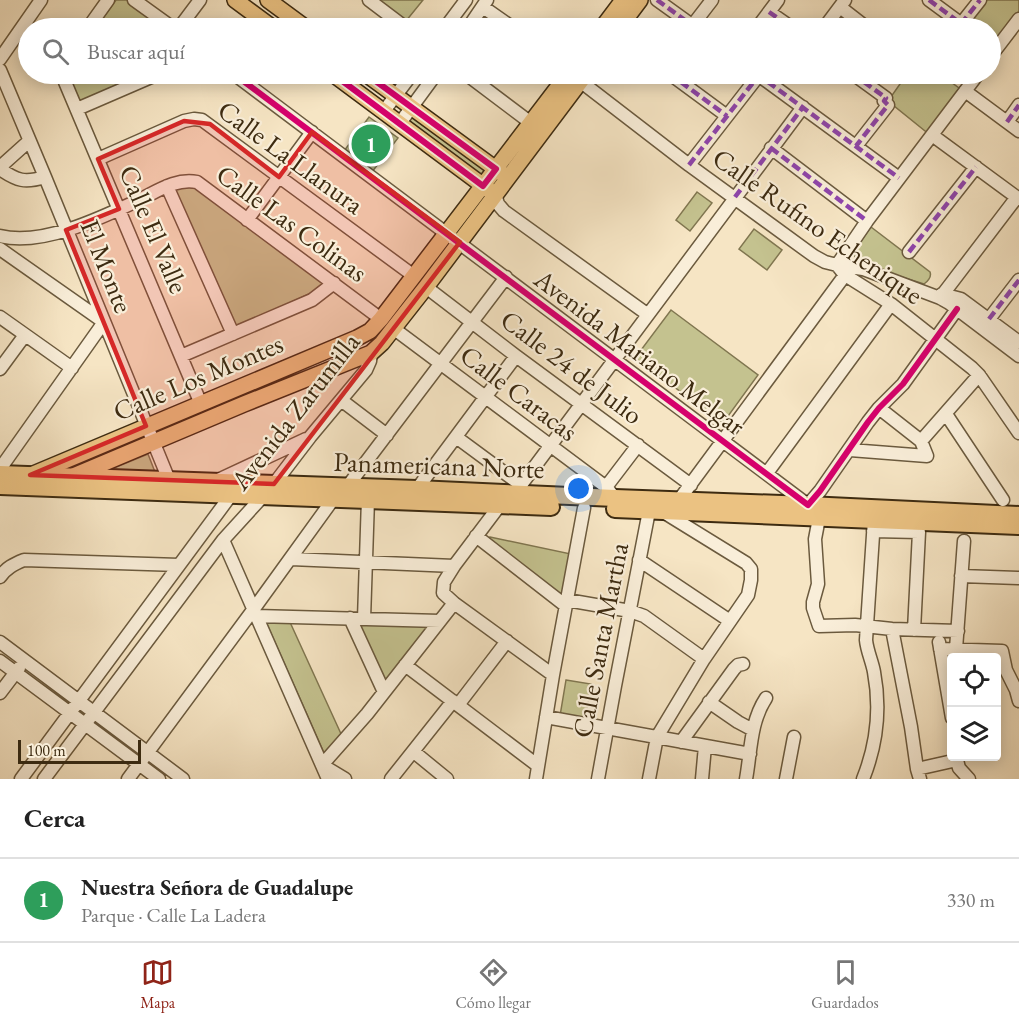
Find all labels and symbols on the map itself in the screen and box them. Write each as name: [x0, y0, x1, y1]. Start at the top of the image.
street label: Calle La Llanura: [211, 92, 371, 222]
pin: 1: [352, 122, 391, 166]
street label: Calle Rufino Echenique: [706, 140, 930, 312]
street label: Calle Las Colinas: [210, 156, 374, 290]
street label: Calle El Valle: [111, 160, 197, 298]
street label: El Monte: [73, 214, 141, 318]
street label: Avenida Mariano Melgar: [527, 261, 753, 443]
street label: Calle 24 de Julio: [494, 302, 650, 432]
street label: Calle Los Montes: [108, 325, 288, 429]
street label: Avenida Zarumilla: [222, 325, 368, 498]
street label: Calle Caracas: [453, 337, 585, 449]
street label: Panamericana Norte: [333, 444, 545, 486]
your location: [564, 474, 593, 503]
street label: Calle Santa Martha: [564, 539, 636, 740]
scale bar: [18, 737, 141, 764]

